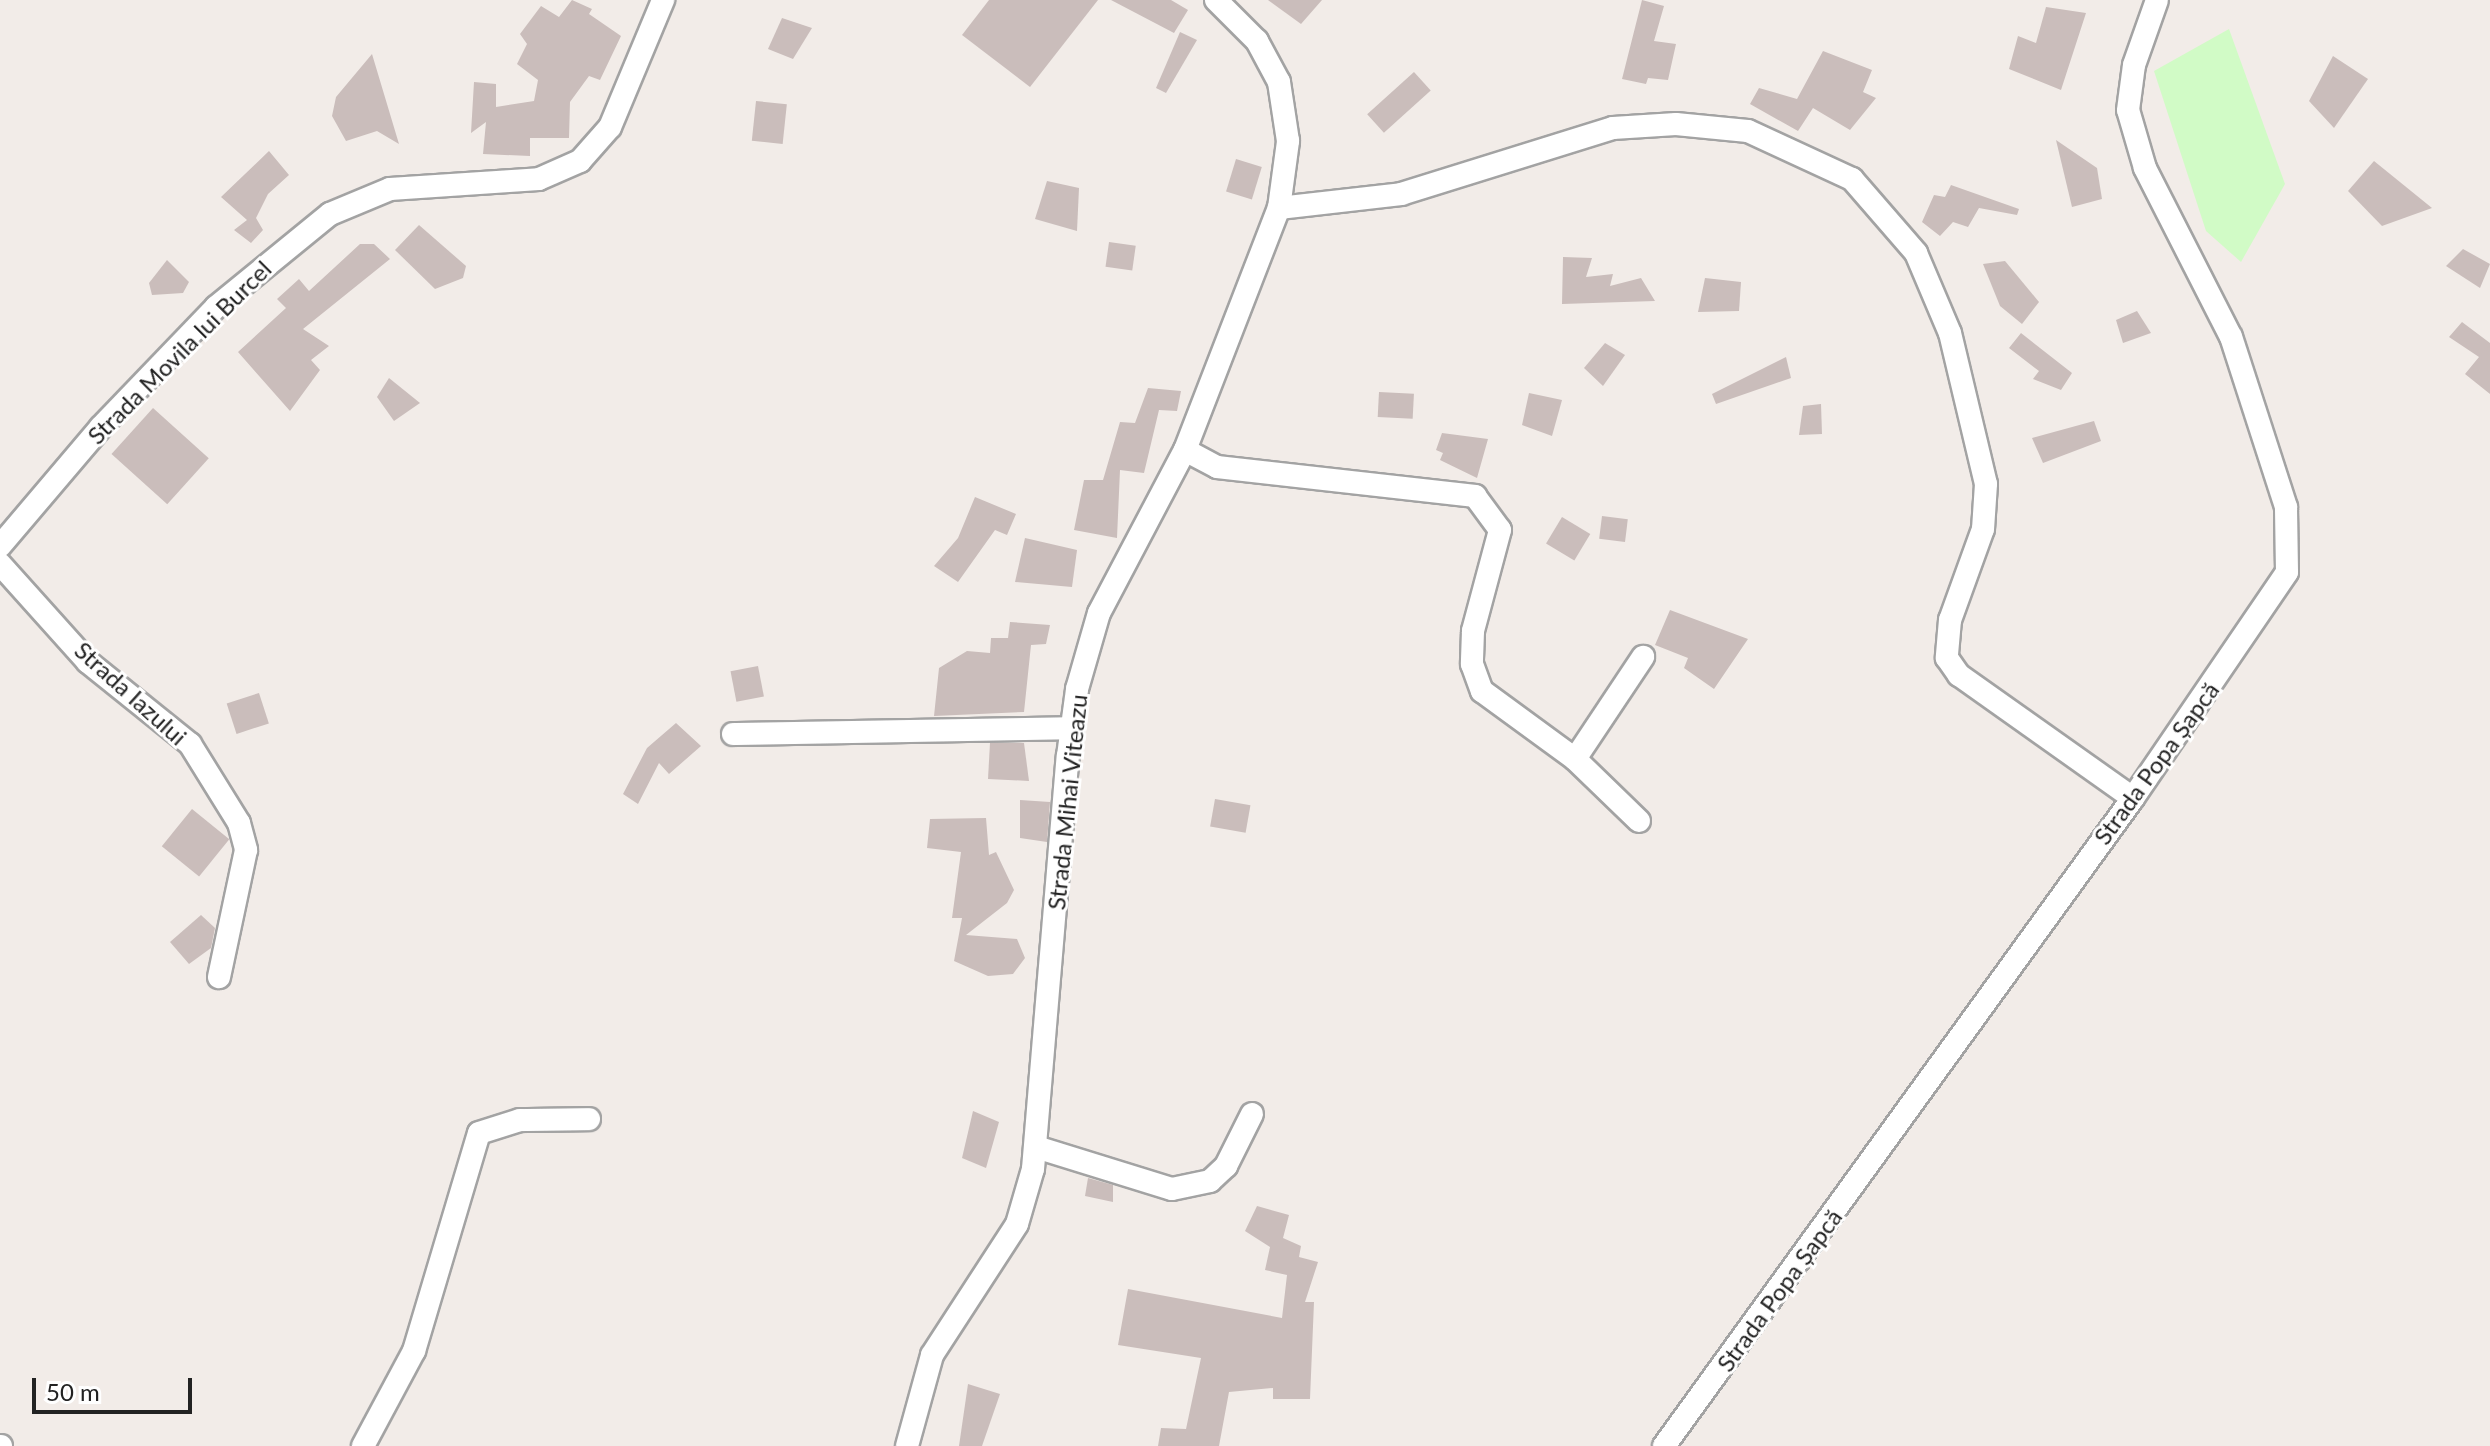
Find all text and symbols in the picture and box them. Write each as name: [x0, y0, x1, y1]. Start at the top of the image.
street label: Strada Movila lui Burcel: [81, 254, 277, 450]
street label: Strada Iazului: [69, 635, 193, 751]
street label: Strada Popa Șapcă: [2087, 676, 2225, 850]
street label: Strada Mihai Viteazu: [1041, 692, 1093, 912]
street label: Strada Popa Șapcă: [1710, 1203, 1848, 1377]
scale bar: [36, 1362, 196, 1412]
text: 50 m: [46, 1377, 100, 1406]

